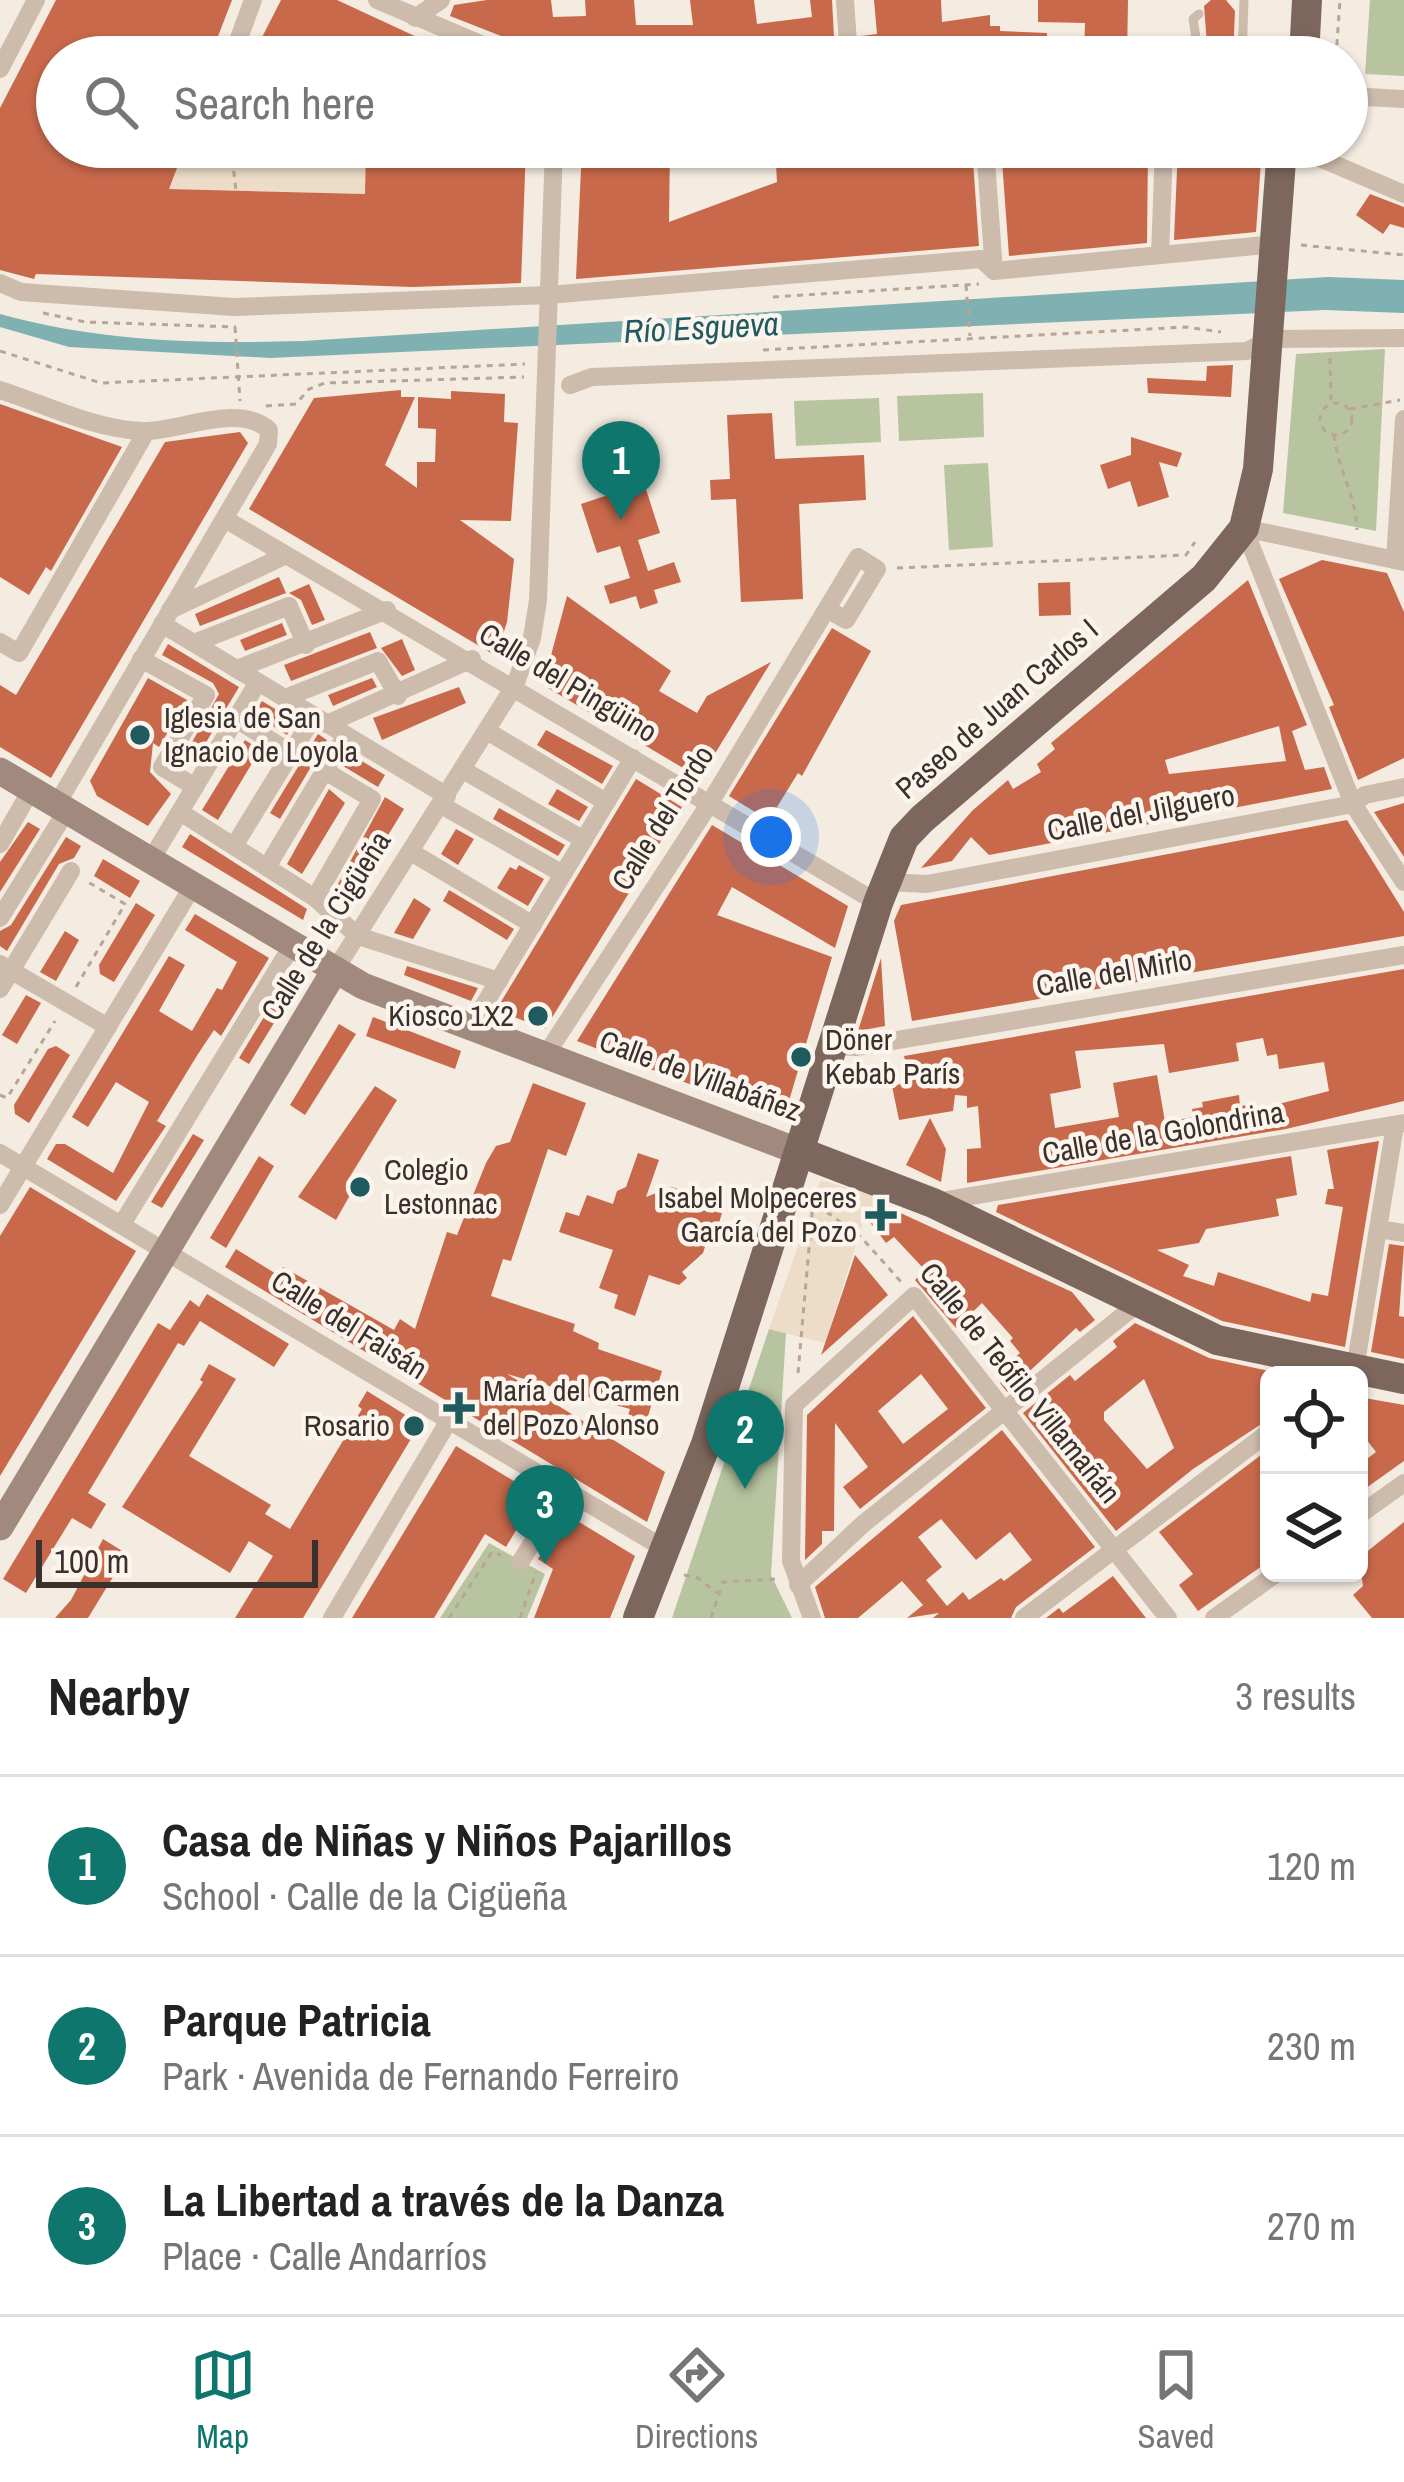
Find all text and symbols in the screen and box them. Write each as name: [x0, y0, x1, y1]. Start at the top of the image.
search box: [36, 36, 1368, 168]
icon: search: [78, 69, 144, 135]
text: Search here: [174, 72, 375, 133]
water label: Río Esgueva: [622, 301, 780, 353]
pin: 1: [582, 421, 660, 520]
street label: Paseo de Juan Carlos I: [887, 609, 1106, 807]
street label: Calle del Pingüino: [472, 613, 665, 751]
place label: Iglesia de San Ignacio de Loyola: [164, 697, 359, 771]
marker: Iglesia de San Ignacio de Loyola: [127, 722, 153, 748]
street label: Calle del Tordo: [602, 737, 722, 897]
street label: Calle del Jilguero: [1044, 774, 1238, 850]
your location: [741, 807, 801, 867]
street label: Calle de la Cigüeña: [251, 823, 400, 1028]
street label: Calle del Mirlo: [1033, 939, 1195, 1005]
place label: Kiosco 1X2: [388, 995, 514, 1035]
marker: Kiosco 1X2: [525, 1003, 551, 1029]
place label: Döner Kebab París: [825, 1019, 960, 1093]
street label: Calle de Villabáñez: [594, 1020, 807, 1130]
marker: Döner Kebab París: [788, 1044, 814, 1070]
street label: Calle de la Golondrina: [1039, 1091, 1287, 1173]
place label: Colegio Lestonnac: [384, 1149, 498, 1223]
marker: Colegio Lestonnac: [347, 1174, 373, 1200]
place label: Isabel Molpeceres García del Pozo: [657, 1177, 857, 1251]
marker: Isabel Molpeceres García del Pozo: [868, 1202, 894, 1228]
street label: Calle de Teófilo Villamañán: [911, 1254, 1130, 1511]
street label: Calle del Faisán: [264, 1260, 435, 1388]
map controls: [1260, 1366, 1368, 1582]
button: locate: [1260, 1366, 1368, 1474]
place label: María del Carmen del Pozo Alonso: [483, 1370, 680, 1444]
pin: 2: [706, 1390, 784, 1489]
marker: María del Carmen del Pozo Alonso: [446, 1395, 472, 1421]
place label: Rosario: [304, 1405, 390, 1445]
marker: Rosario: [401, 1413, 427, 1439]
pin: 3: [506, 1465, 584, 1564]
button: layers: [1260, 1474, 1368, 1582]
scale bar: [36, 1534, 318, 1587]
text: 100 m: [54, 1539, 129, 1583]
text: Nearby: [48, 1662, 190, 1731]
text: 3 results: [1235, 1670, 1356, 1722]
text: Casa de Niñas y Niños Pajarillos: [162, 1809, 732, 1870]
text: 1: [78, 1840, 96, 1892]
text: 120 m: [1267, 1840, 1356, 1892]
text: School · Calle de la Cigüeña: [162, 1870, 567, 1922]
text: Parque Patricia: [162, 1989, 431, 2050]
text: 2: [78, 2020, 96, 2072]
text: 230 m: [1267, 2020, 1356, 2072]
text: Park · Avenida de Fernando Ferreiro: [162, 2050, 679, 2102]
text: La Libertad a través de la Danza: [162, 2169, 724, 2230]
text: 3: [78, 2200, 96, 2252]
text: 270 m: [1267, 2200, 1356, 2252]
text: Place · Calle Andarríos: [162, 2230, 487, 2282]
tab: Map: [190, 2342, 256, 2458]
tab: Directions: [635, 2342, 758, 2458]
tab: Saved: [1138, 2342, 1214, 2458]

